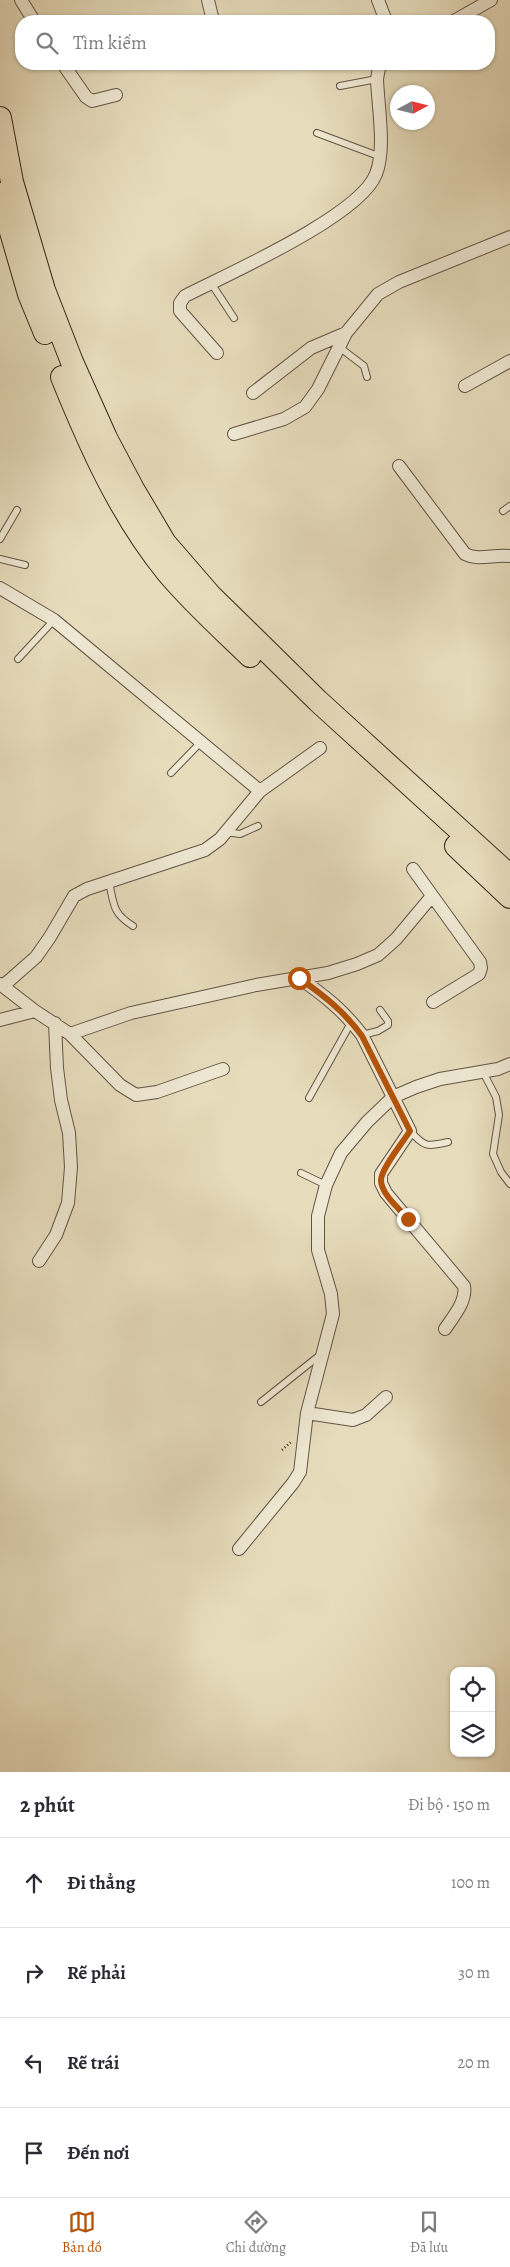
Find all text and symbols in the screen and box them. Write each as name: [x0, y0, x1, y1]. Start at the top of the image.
search box: [15, 15, 495, 70]
icon: search: [33, 29, 61, 57]
text: Tìm kiếm: [73, 30, 147, 56]
north arrow: [390, 85, 435, 130]
route start: [288, 967, 311, 990]
route end: [397, 1208, 420, 1231]
map controls: [450, 1667, 495, 1757]
button: locate: [450, 1667, 495, 1712]
button: layers: [450, 1712, 495, 1757]
text: 2 phút: [20, 1791, 75, 1819]
text: Đi bộ · 150 m: [408, 1794, 490, 1816]
icon: ahead: [20, 1869, 48, 1897]
text: Đi thẳng: [67, 1870, 135, 1896]
text: 100 m: [451, 1872, 490, 1894]
icon: right: [20, 1959, 48, 1987]
text: Rẽ phải: [67, 1960, 126, 1986]
text: 30 m: [458, 1962, 490, 1984]
icon: left: [20, 2049, 48, 2077]
text: Rẽ trái: [67, 2050, 119, 2076]
text: 20 m: [457, 2052, 490, 2074]
icon: arrive: [20, 2139, 48, 2167]
text: Đến nơi: [67, 2140, 129, 2166]
tab: Bản đồ: [62, 2208, 102, 2257]
tab: Chỉ đường: [226, 2208, 286, 2257]
tab: Đã lưu: [410, 2208, 448, 2257]

